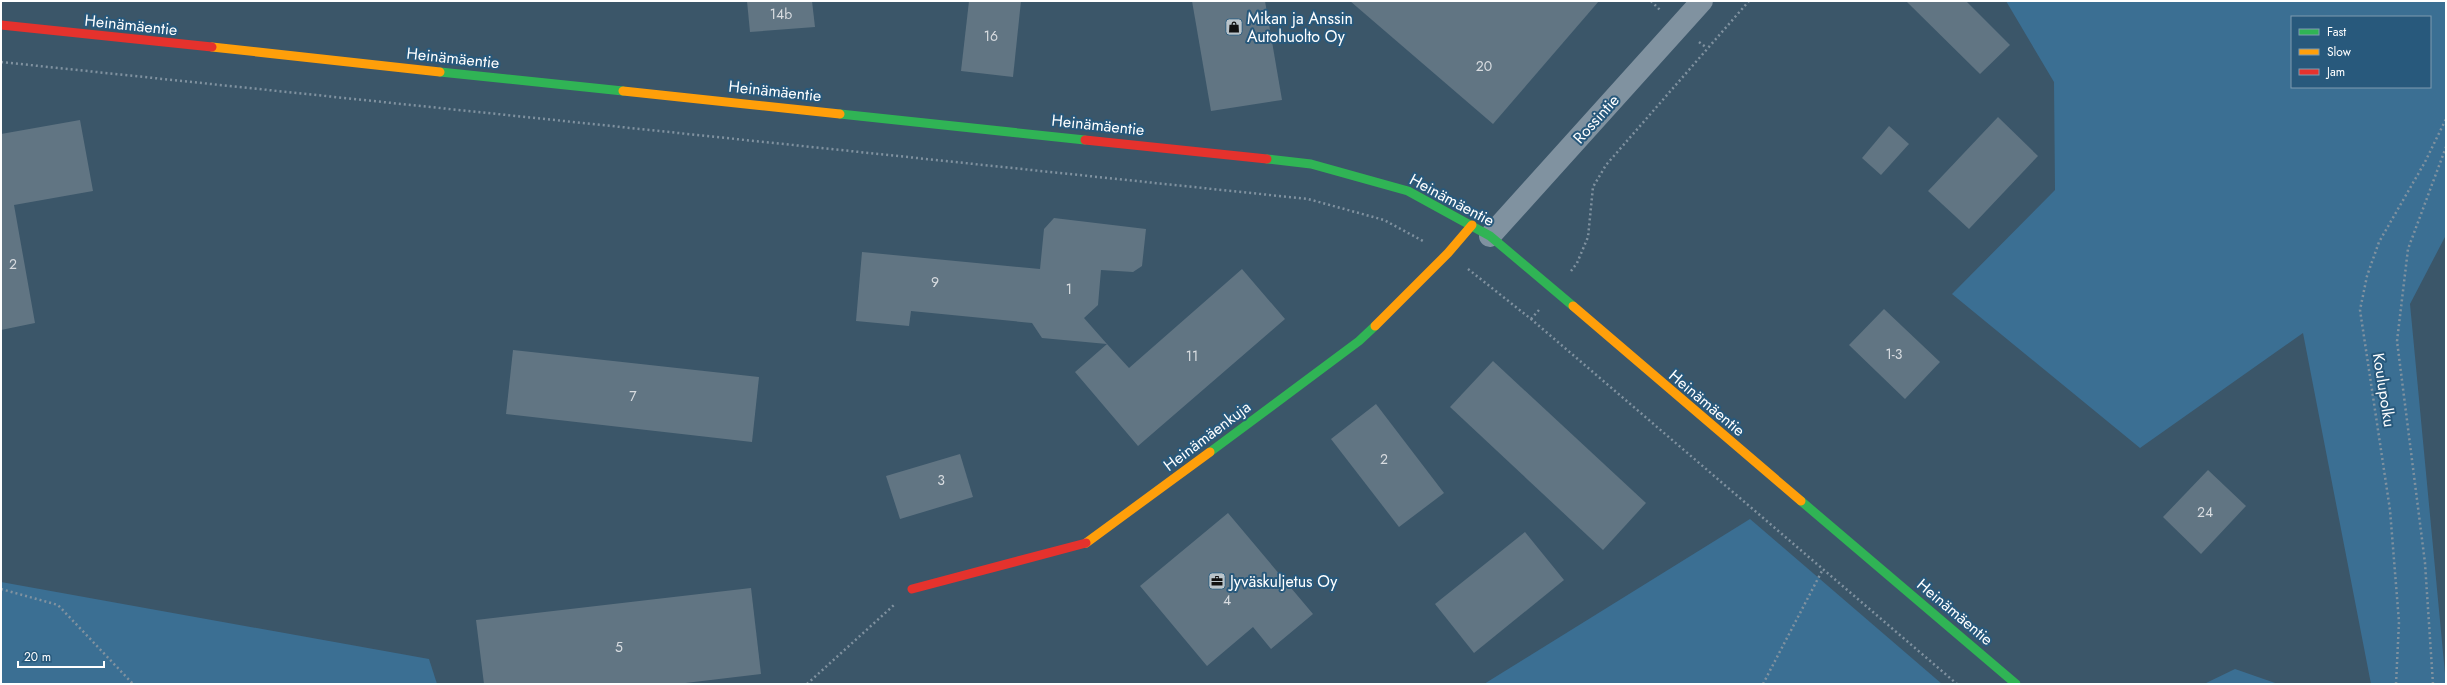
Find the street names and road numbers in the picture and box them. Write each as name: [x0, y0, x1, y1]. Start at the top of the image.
street label: Heinämäentie: [83, 9, 179, 41]
street label: Heinämäentie: [405, 42, 501, 74]
street label: Heinämäentie: [727, 75, 823, 107]
street label: Rossintie: [1568, 89, 1624, 149]
street label: Heinämäentie: [1050, 109, 1146, 141]
street label: Heinämäentie: [1405, 168, 1499, 232]
street label: Koulupolku: [2367, 351, 2401, 429]
street label: Heinämäentie: [1664, 364, 1750, 442]
street label: Heinämäenkuja: [1159, 396, 1255, 476]
street label: Heinämäentie: [1912, 573, 1998, 651]

